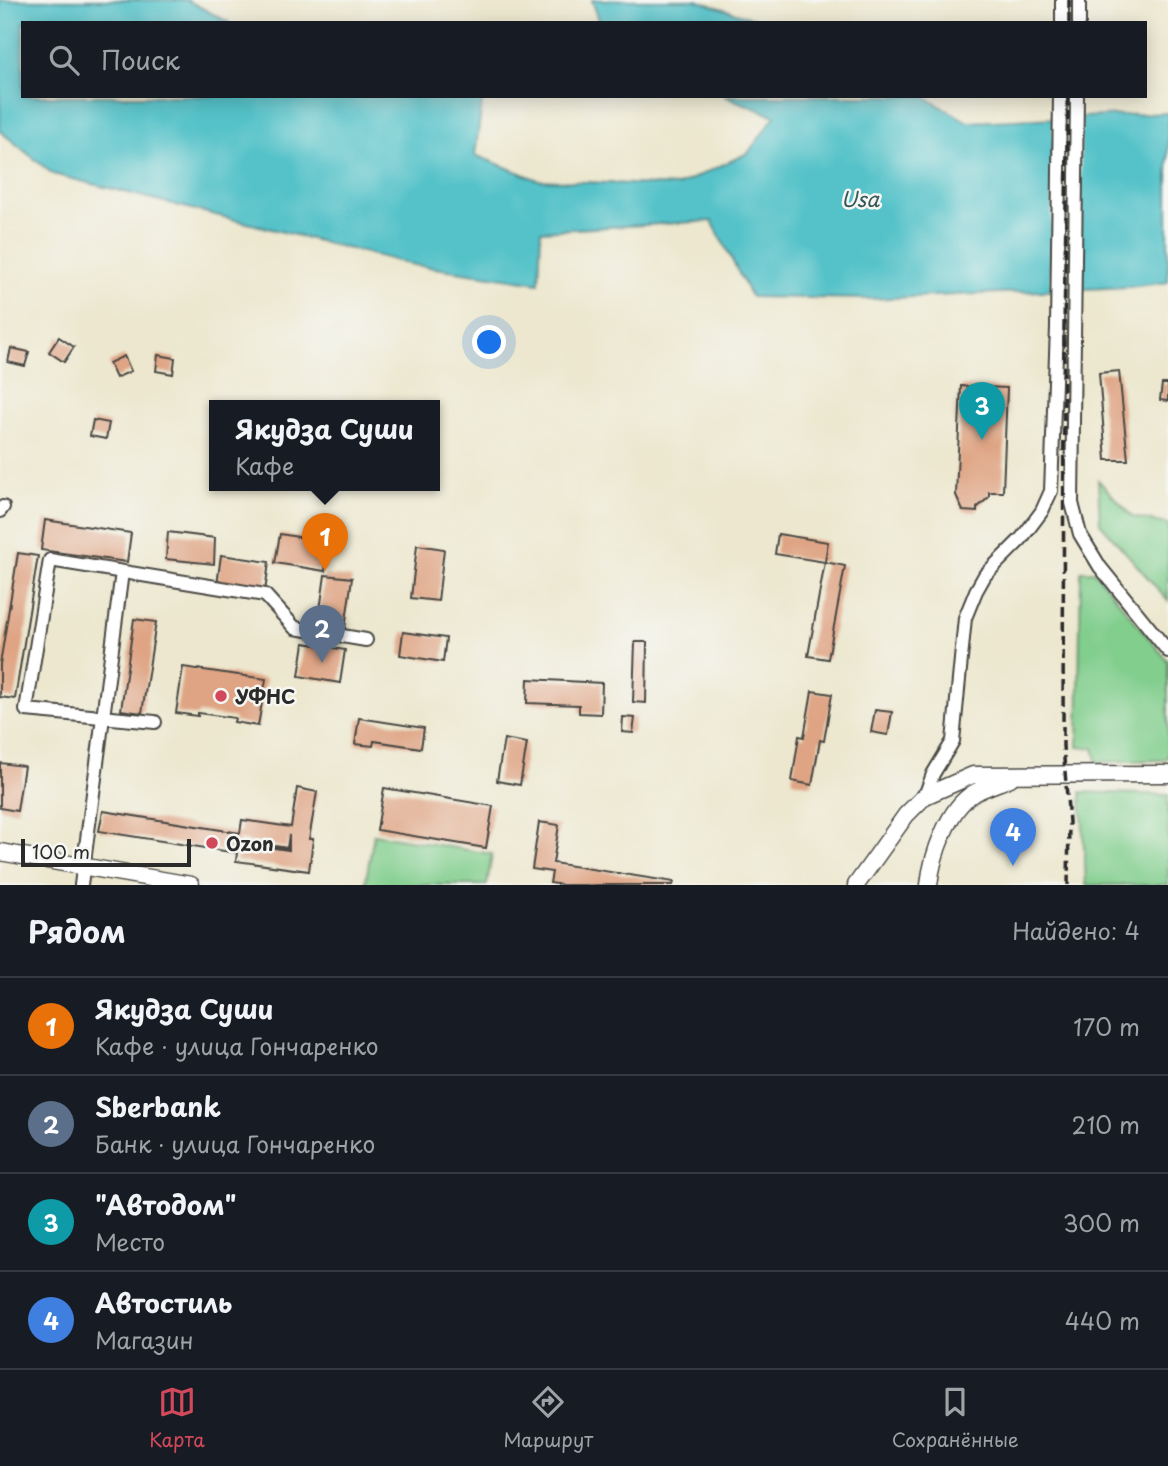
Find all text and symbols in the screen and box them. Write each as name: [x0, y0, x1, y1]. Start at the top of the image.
search box: [21, 21, 1147, 98]
text: Поиск: [101, 40, 180, 79]
icon: search: [45, 41, 83, 79]
water label: Usa: [841, 182, 880, 214]
your location: [472, 325, 506, 359]
pin: 3: [959, 382, 1005, 440]
popup: [209, 400, 440, 491]
text: Якудза Суши: [235, 409, 414, 448]
text: Кафе: [235, 448, 294, 483]
pin: 1: [302, 513, 348, 571]
pin: 2: [299, 605, 345, 663]
place label: УФНС: [235, 682, 295, 710]
marker: УФНС: [213, 688, 229, 704]
pin: 4: [990, 808, 1036, 866]
place label: Ozon: [226, 829, 274, 857]
marker: Ozon: [204, 835, 220, 851]
scale bar: [21, 836, 191, 868]
text: 100 m: [32, 837, 90, 865]
text: Рядом: [28, 908, 126, 953]
text: Найдено: 4: [1012, 913, 1140, 948]
text: Якудза Суши: [95, 989, 274, 1028]
text: 1: [46, 1009, 57, 1044]
text: 170 m: [1073, 1009, 1140, 1044]
text: Кафе · улица Гончаренко: [95, 1028, 379, 1063]
text: Sberbank: [95, 1087, 221, 1126]
text: 2: [43, 1107, 59, 1142]
text: 210 m: [1072, 1107, 1140, 1142]
text: Банк · улица Гончаренко: [95, 1126, 375, 1161]
text: "Автодом": [95, 1185, 236, 1224]
text: 3: [43, 1205, 59, 1240]
text: 300 m: [1063, 1205, 1140, 1240]
text: Место: [95, 1224, 165, 1259]
text: Автостиль: [95, 1283, 232, 1322]
text: 4: [43, 1303, 59, 1338]
text: 440 m: [1065, 1303, 1140, 1338]
text: Магазин: [95, 1322, 194, 1357]
tab: Карта: [149, 1383, 205, 1453]
tab: Маршрут: [503, 1383, 593, 1453]
tab: Сохранённые: [892, 1383, 1019, 1453]

